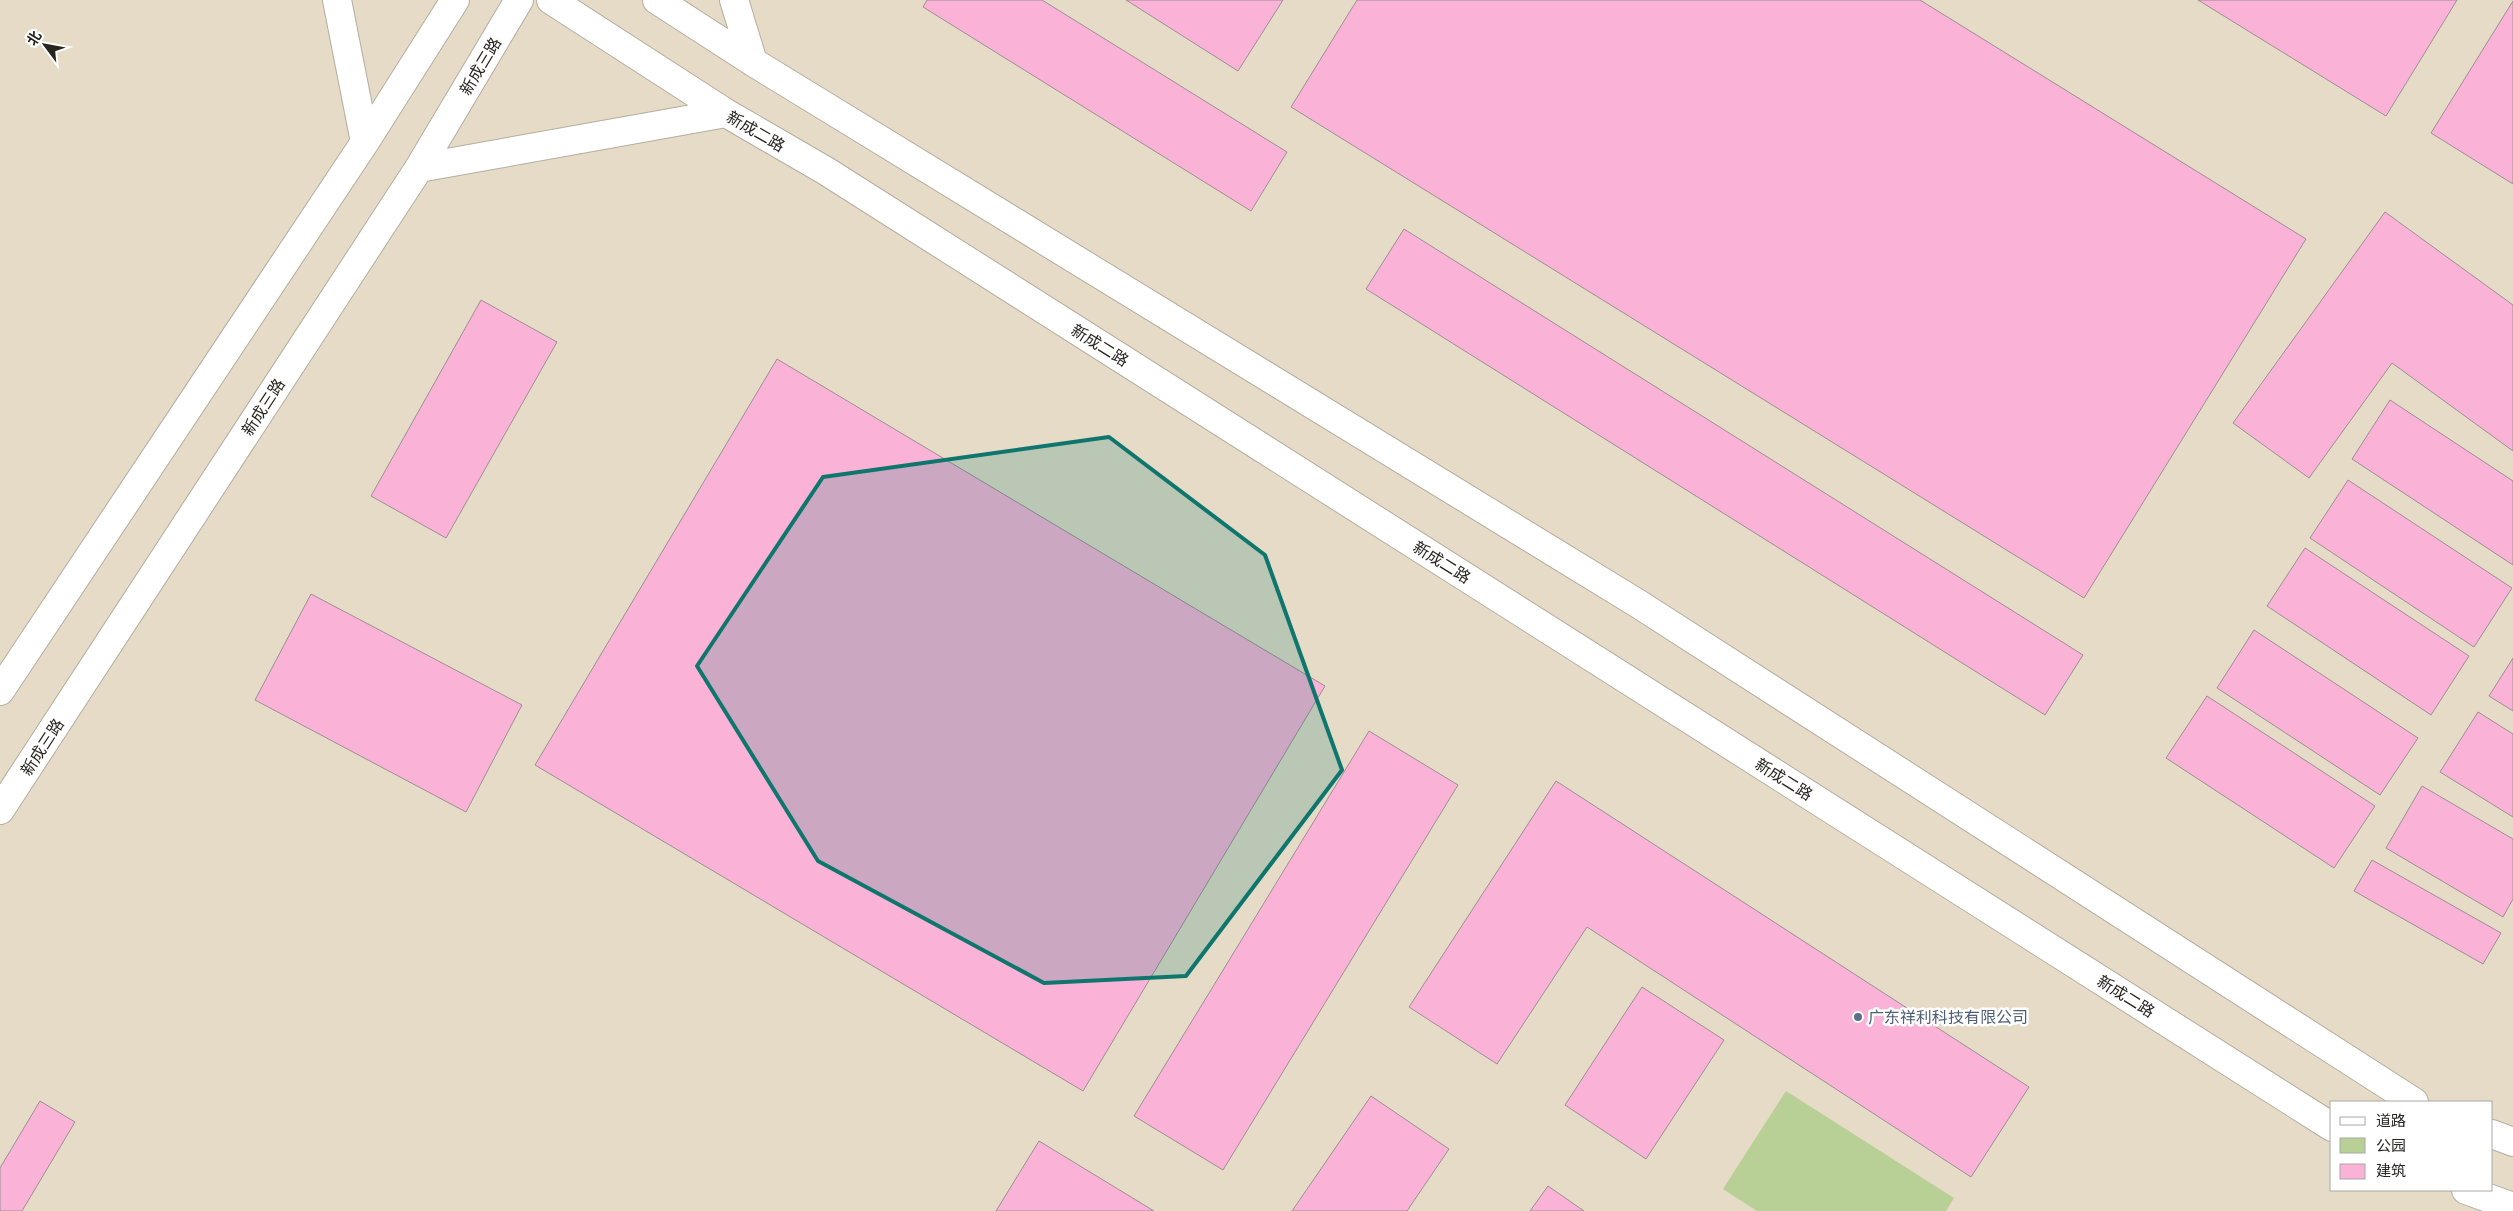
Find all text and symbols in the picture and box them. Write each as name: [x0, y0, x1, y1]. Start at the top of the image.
north arrow: [20, 20, 70, 70]
text: 北: [23, 27, 44, 48]
street label: 新成三路: [455, 33, 504, 98]
street label: 新成二路: [724, 106, 789, 155]
street label: 新成二路: [1068, 320, 1132, 370]
street label: 新成三路: [237, 375, 288, 439]
street label: 新成二路: [1410, 537, 1474, 587]
street label: 新成三路: [16, 715, 67, 779]
street label: 新成二路: [1752, 754, 1816, 804]
street label: 新成二路: [2094, 971, 2158, 1021]
place label: 广东祥利科技有限公司: [1868, 1007, 2028, 1026]
marker: 广东祥利科技有限公司: [1852, 1011, 1864, 1023]
legend: [2330, 1101, 2493, 1191]
text: 道路: [2376, 1111, 2406, 1129]
text: 公园: [2376, 1136, 2406, 1154]
text: 建筑: [2376, 1161, 2406, 1179]

